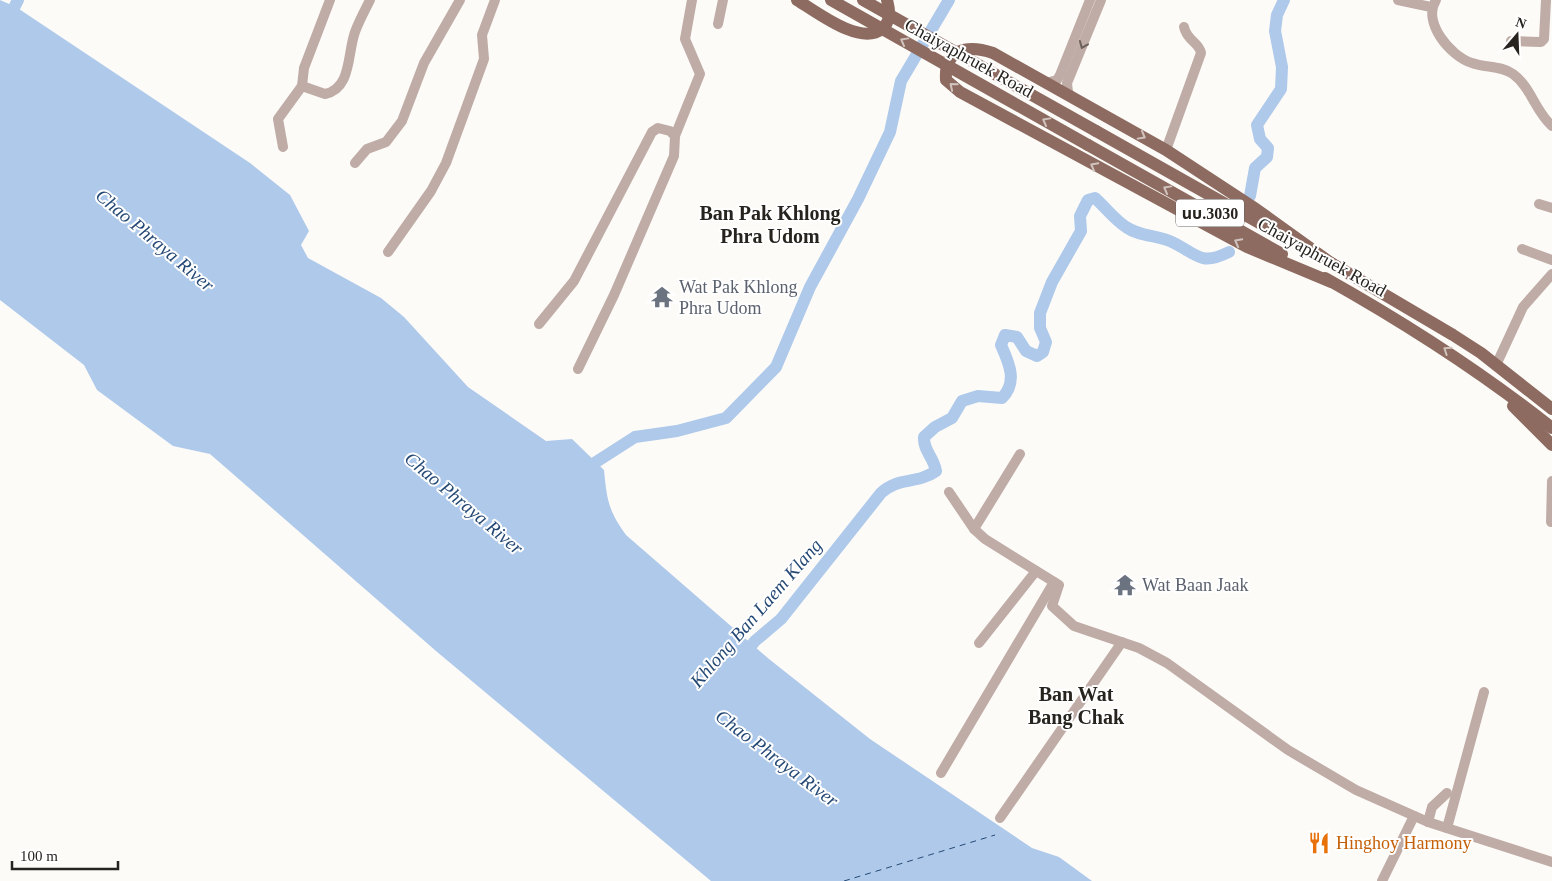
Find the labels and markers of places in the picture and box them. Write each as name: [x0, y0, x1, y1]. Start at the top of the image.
place label: Wat Pak Khlong Phra Udom: [679, 277, 798, 318]
temple icon: Wat Pak Khlong Phra Udom: [649, 284, 675, 310]
temple icon: Wat Baan Jaak: [1112, 572, 1138, 598]
place label: Wat Baan Jaak: [1142, 575, 1249, 595]
restaurant icon: Hinghoy Harmony: [1306, 830, 1332, 856]
place label: Hinghoy Harmony: [1336, 833, 1471, 853]

